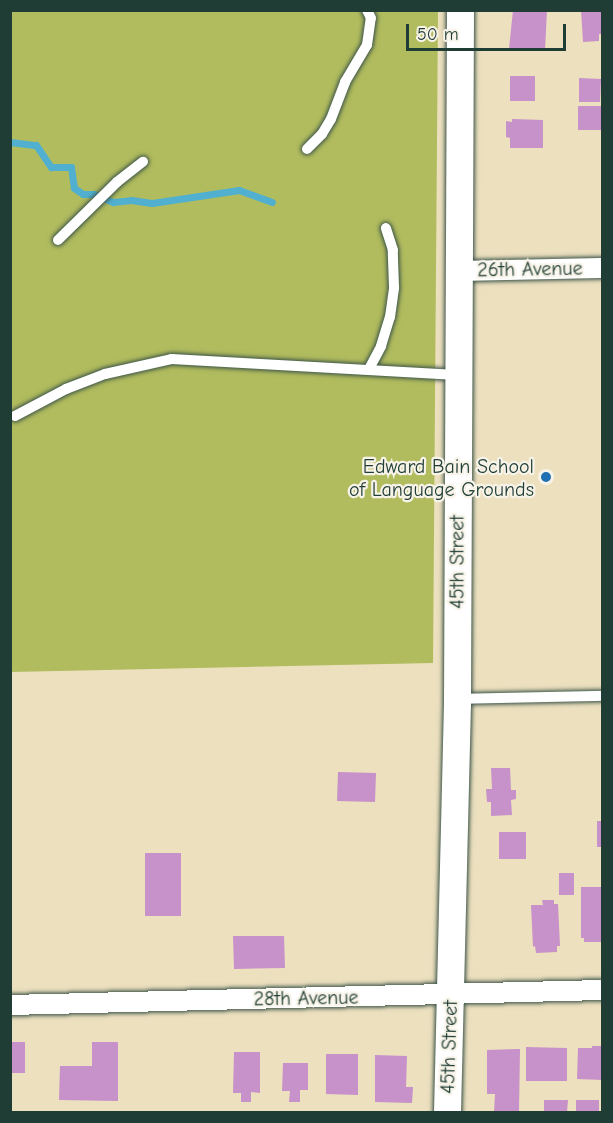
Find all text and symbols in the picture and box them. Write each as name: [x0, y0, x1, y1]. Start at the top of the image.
scale bar: [409, 12, 570, 50]
text: 50 m: [417, 24, 459, 45]
street label: 26th Avenue: [477, 256, 583, 282]
place label: Edward Bain School of Language Grounds: [349, 454, 534, 501]
marker: Edward Bain School of Language Grounds: [539, 470, 553, 484]
street label: 45th Street: [445, 515, 469, 609]
street label: 28th Avenue: [253, 985, 359, 1011]
street label: 45th Street: [435, 1000, 463, 1094]

